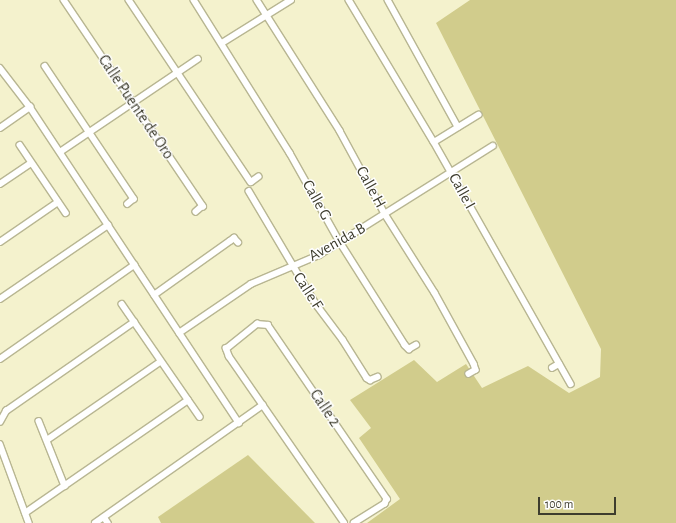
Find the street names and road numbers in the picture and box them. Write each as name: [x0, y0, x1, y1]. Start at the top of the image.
street label: Calle Puente de Oro: [94, 51, 178, 163]
street label: Calle H: [352, 163, 390, 211]
street label: Calle I: [444, 170, 480, 212]
street label: Calle G: [298, 176, 336, 224]
street label: Avenida B: [305, 219, 369, 265]
street label: Calle F: [289, 269, 327, 313]
street label: Calle 2: [306, 386, 344, 430]

